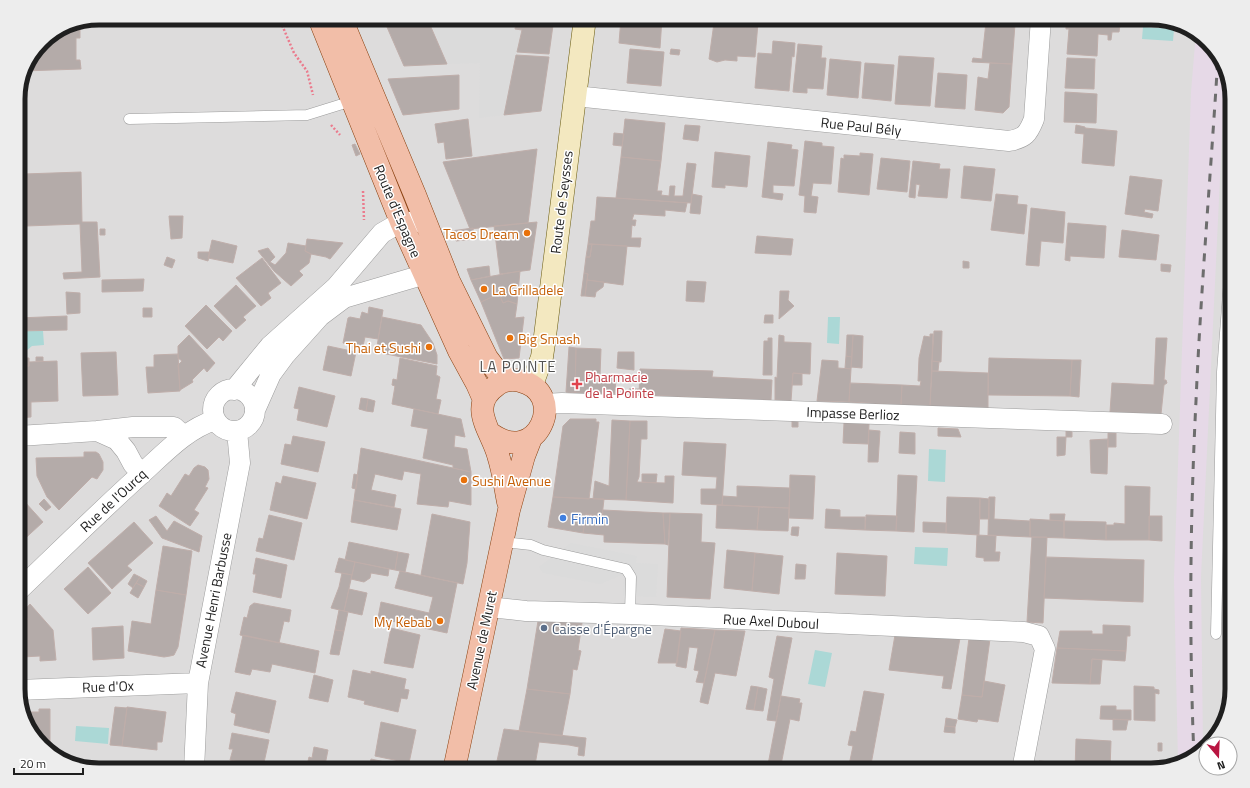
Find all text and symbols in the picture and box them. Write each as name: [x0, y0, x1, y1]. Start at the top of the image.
street label: Rue Paul Bély: [820, 111, 903, 141]
street label: Route de Seysses: [544, 149, 578, 255]
street label: Route d'Espagne: [369, 161, 427, 261]
place label: Tacos Dream: [443, 223, 519, 244]
marker: Tacos Dream: [522, 228, 532, 238]
place label: La Grilladele: [492, 279, 564, 300]
marker: La Grilladele: [479, 284, 489, 294]
place label: Big Smash: [518, 328, 580, 349]
marker: Big Smash: [505, 333, 515, 343]
place label: Thai et Sushi: [346, 337, 421, 358]
marker: Thai et Sushi: [424, 342, 434, 352]
district label: LA POINTE: [479, 355, 557, 378]
place label: Pharmacie de la Pointe: [585, 366, 654, 403]
marker: Pharmacie de la Pointe: [572, 379, 582, 389]
street label: Impasse Berlioz: [806, 401, 900, 425]
street label: Rue de l'Ourcq: [75, 463, 151, 537]
place label: Sushi Avenue: [472, 470, 551, 491]
marker: Sushi Avenue: [459, 475, 469, 485]
place label: Firmin: [571, 508, 609, 529]
marker: Firmin: [558, 513, 568, 523]
street label: Avenue Henri Barbusse: [190, 531, 236, 669]
street label: Avenue de Muret: [460, 589, 502, 691]
street label: Rue Axel Duboul: [723, 608, 819, 634]
place label: My Kebab: [374, 611, 432, 632]
marker: My Kebab: [435, 616, 445, 626]
place label: Caisse d'Épargne: [552, 618, 652, 639]
marker: Caisse d'Épargne: [539, 623, 549, 633]
street label: Rue d'Ox: [82, 675, 135, 697]
north arrow: [1198, 736, 1238, 776]
scale bar: [14, 750, 83, 776]
text: 20 m: [20, 754, 46, 773]
text: N: [1215, 757, 1227, 774]

